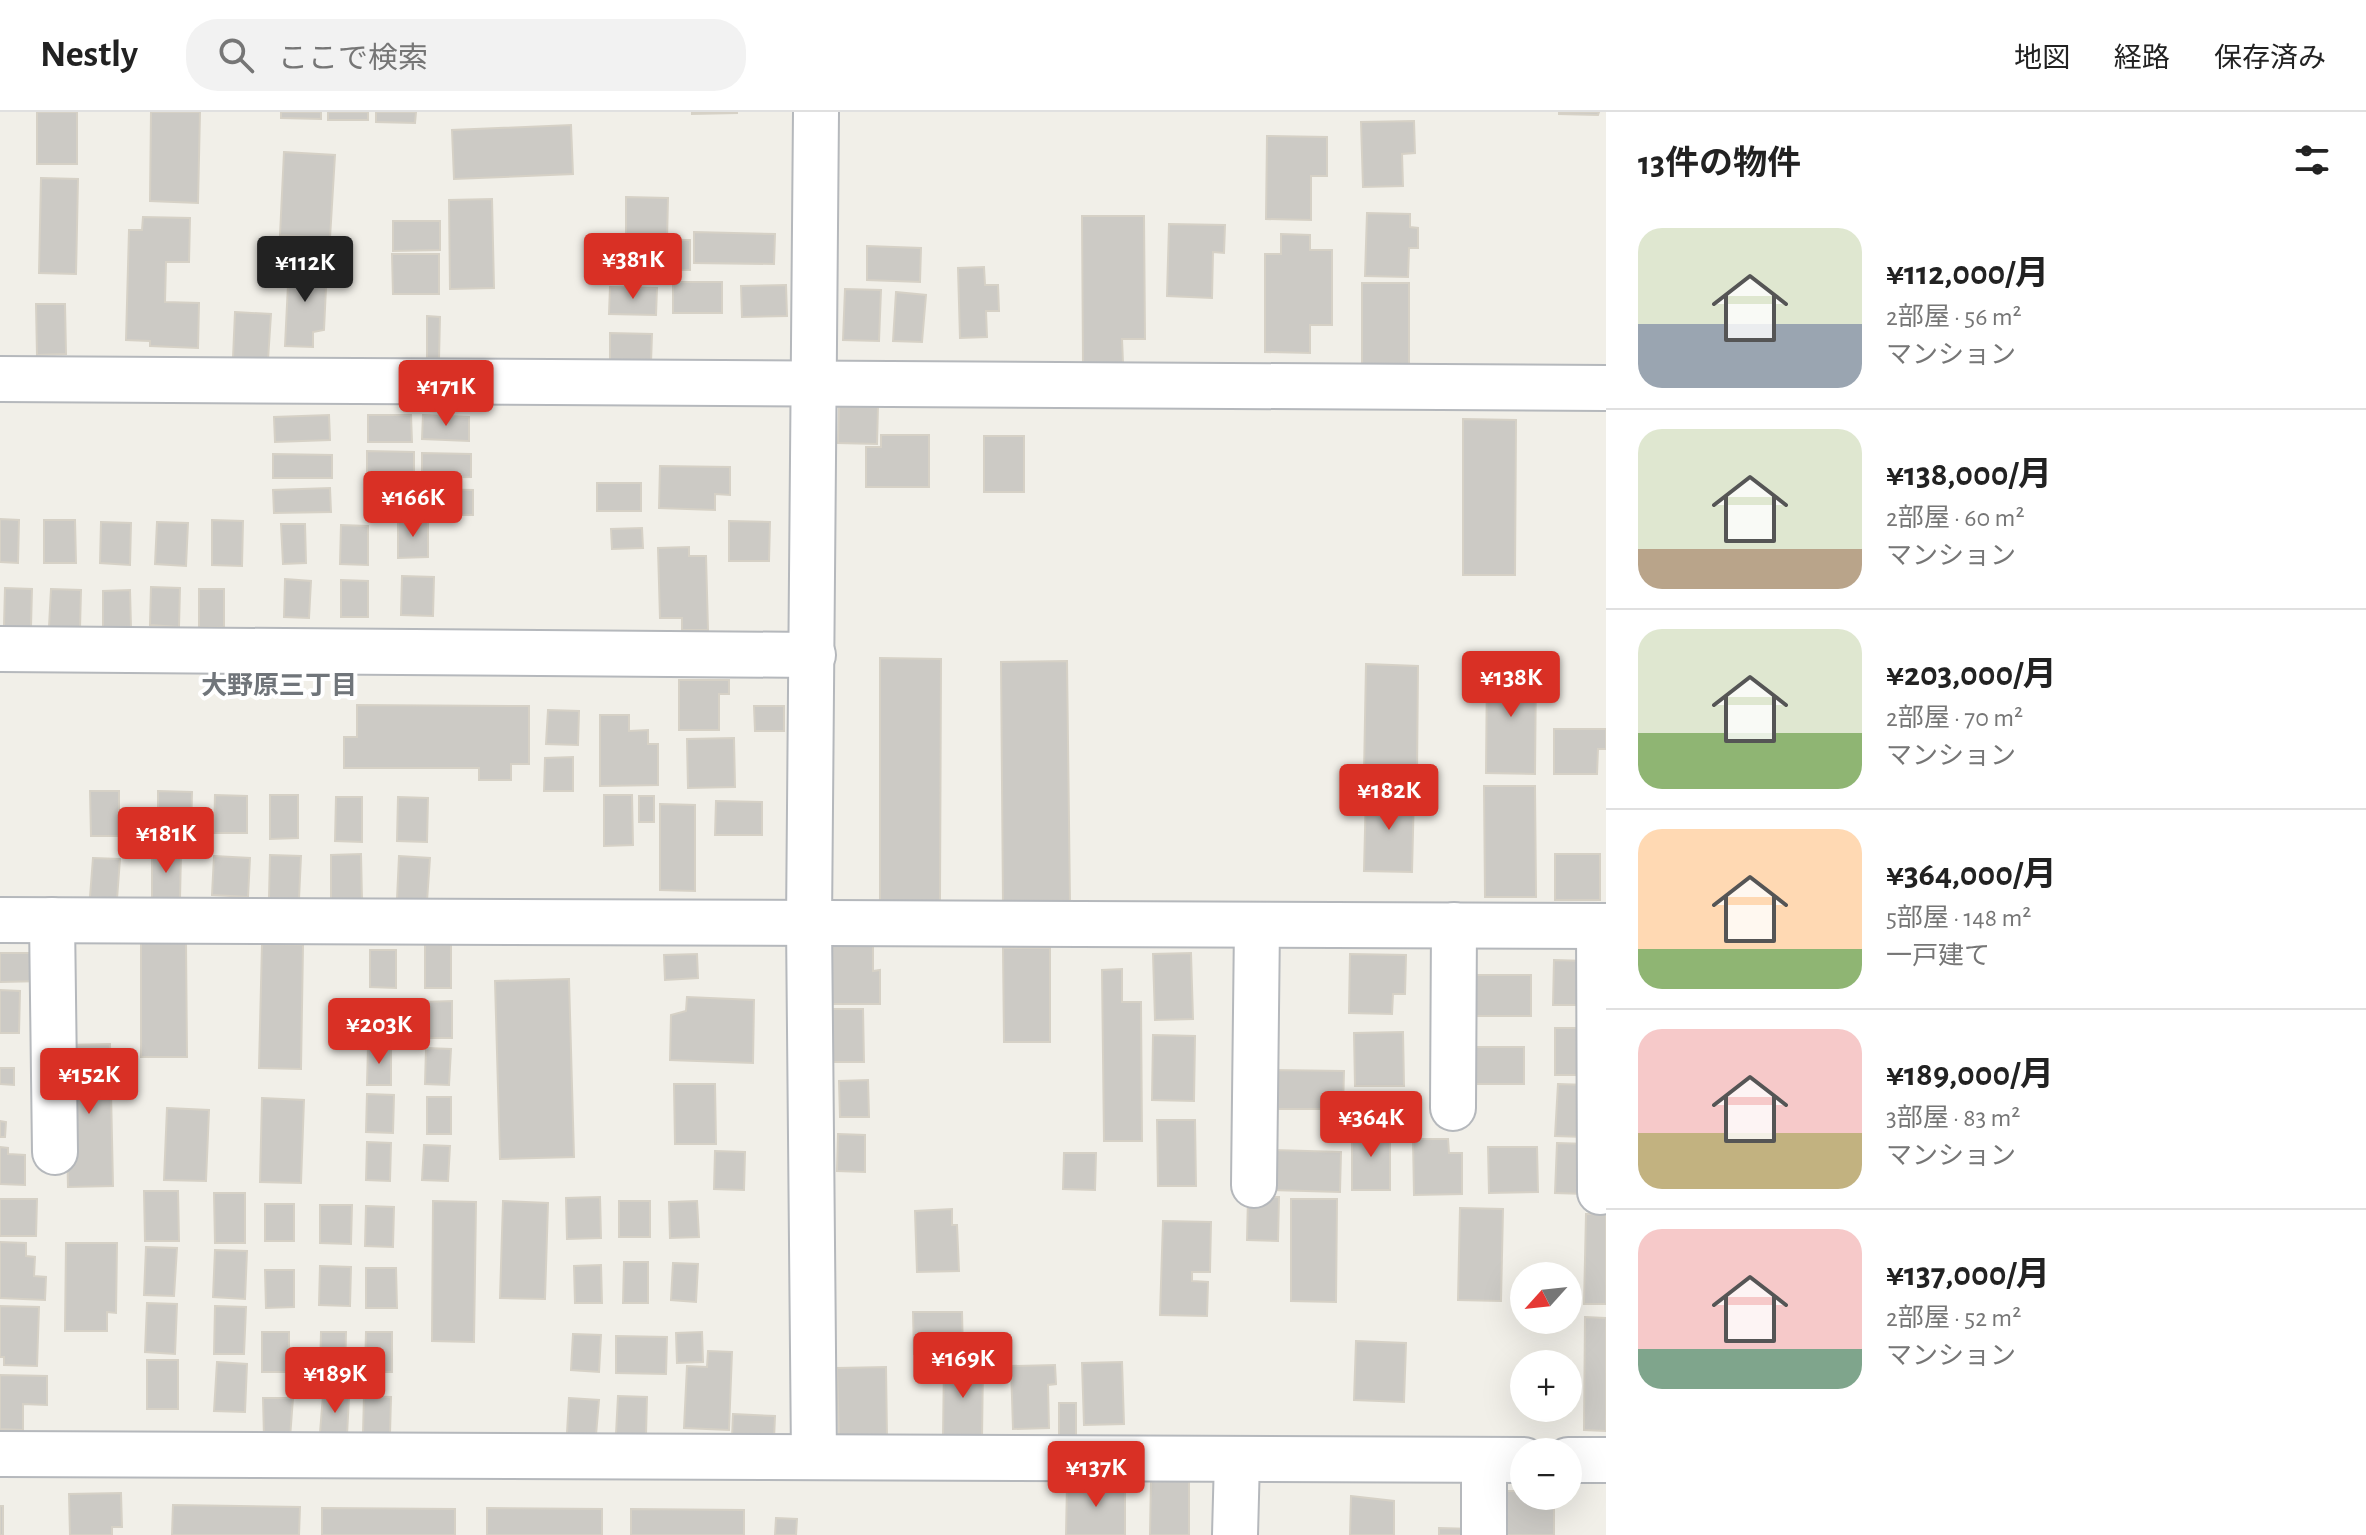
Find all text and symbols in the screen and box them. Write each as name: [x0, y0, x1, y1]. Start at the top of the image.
search box: [186, 19, 746, 91]
icon: search: [214, 33, 258, 77]
text: Nestly: [40, 36, 138, 74]
text: ここで検索: [278, 44, 428, 74]
text: 地図: [2014, 45, 2070, 73]
text: 経路: [2114, 45, 2170, 73]
text: 保存済み: [2214, 45, 2326, 73]
icon: filters: [2290, 138, 2334, 182]
text: 13件の物件: [1638, 147, 1801, 181]
pin: ¥381K: [577, 233, 689, 301]
pin: ¥112K: [249, 236, 361, 304]
text: ¥381K: [602, 246, 664, 272]
text: ¥112K: [275, 249, 335, 275]
text: ¥112,000/月: [1886, 257, 2049, 291]
icon: home: [1702, 260, 1798, 356]
text: 2部屋 · 56 m²: [1886, 304, 2022, 330]
text: マンション: [1886, 342, 2016, 368]
pin: ¥171K: [390, 360, 502, 428]
text: ¥171K: [417, 373, 475, 399]
text: ¥138,000/月: [1886, 458, 2052, 492]
icon: home: [1702, 461, 1798, 557]
pin: ¥166K: [357, 471, 469, 539]
text: ¥166K: [381, 484, 445, 510]
text: 2部屋 · 60 m²: [1886, 505, 2024, 531]
text: マンション: [1886, 543, 2016, 569]
pin: ¥138K: [1455, 651, 1567, 719]
text: ¥203,000/月: [1886, 658, 2057, 692]
icon: home: [1702, 661, 1798, 757]
text: ¥138K: [1480, 664, 1542, 690]
district label: 大野原三丁目: [201, 671, 357, 699]
text: 2部屋 · 70 m²: [1886, 705, 2023, 731]
text: マンション: [1886, 743, 2016, 769]
pin: ¥182K: [1333, 764, 1445, 832]
text: ¥182K: [1357, 777, 1421, 803]
pin: ¥181K: [110, 807, 222, 875]
text: ¥181K: [136, 820, 196, 846]
text: ¥364,000/月: [1886, 858, 2057, 892]
icon: home: [1702, 861, 1798, 957]
text: 5部屋 · 148 m²: [1886, 905, 2031, 931]
text: 一戸建て: [1886, 943, 1990, 969]
pin: ¥203K: [323, 998, 435, 1066]
text: ¥203K: [346, 1011, 412, 1037]
pin: ¥152K: [33, 1048, 145, 1116]
text: ¥189,000/月: [1886, 1058, 2054, 1092]
text: ¥152K: [58, 1061, 120, 1087]
icon: home: [1702, 1061, 1798, 1157]
pin: ¥364K: [1315, 1091, 1427, 1159]
text: ¥364K: [1338, 1104, 1404, 1130]
text: 3部屋 · 83 m²: [1886, 1105, 2020, 1131]
text: マンション: [1886, 1143, 2016, 1169]
text: ¥137,000/月: [1886, 1258, 2050, 1292]
icon: home: [1702, 1261, 1798, 1357]
north arrow: [1510, 1262, 1582, 1334]
map controls: [1510, 1262, 1582, 1510]
text: 2部屋 · 52 m²: [1886, 1305, 2021, 1331]
pin: ¥169K: [907, 1332, 1019, 1400]
text: マンション: [1886, 1343, 2016, 1369]
text: ¥169K: [931, 1345, 995, 1371]
pin: ¥189K: [279, 1347, 391, 1415]
button: +: [1510, 1350, 1582, 1422]
text: ¥189K: [303, 1360, 367, 1386]
button: −: [1510, 1438, 1582, 1510]
pin: ¥137K: [1040, 1441, 1152, 1509]
text: ¥137K: [1066, 1454, 1126, 1480]

